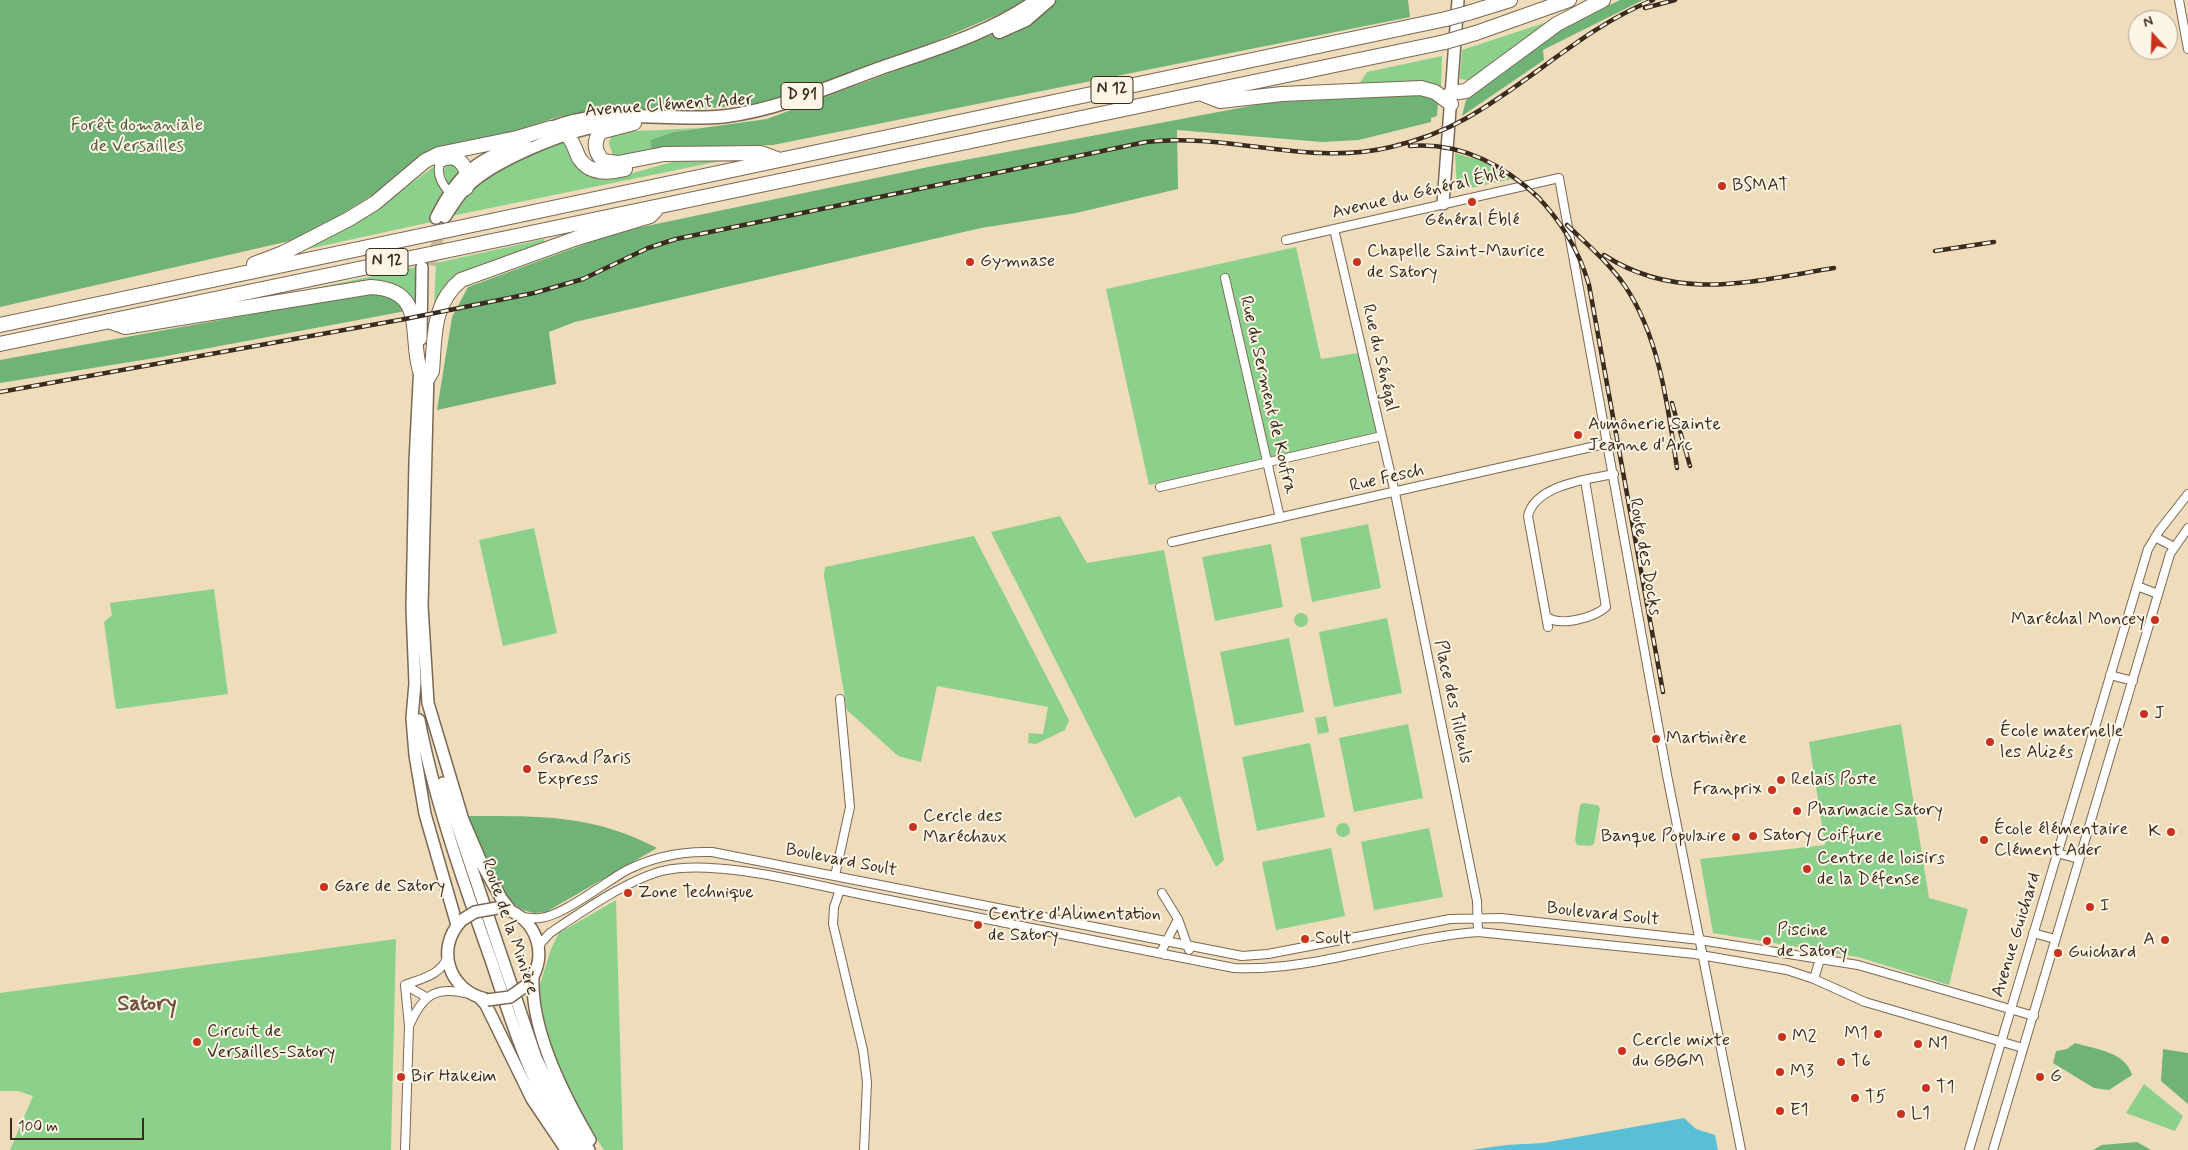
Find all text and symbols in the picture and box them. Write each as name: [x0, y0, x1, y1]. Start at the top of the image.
north arrow: [2128, 10, 2178, 60]
text: N: [2141, 12, 2156, 32]
road number: N 12: [1091, 76, 1133, 104]
road number: D 91: [781, 82, 823, 110]
street label: Avenue Clément Ader: [584, 89, 754, 123]
park label: Forêt domaniale de Versailles: [71, 115, 203, 158]
street label: Avenue du Général Éblé: [1330, 163, 1508, 225]
place label: BSMAT: [1732, 175, 1789, 197]
marker: BSMAT: [1716, 180, 1728, 192]
marker: Général Éblé: [1466, 196, 1478, 208]
place label: Général Éblé: [1424, 210, 1520, 232]
place label: Chapelle Saint-Maurice de Satory: [1367, 241, 1545, 284]
road number: N 12: [366, 248, 408, 276]
place label: Gymnase: [980, 251, 1055, 273]
marker: Gymnase: [964, 256, 976, 268]
marker: Chapelle Saint-Maurice de Satory: [1351, 256, 1363, 268]
street label: Rue du Serment de Koufra: [1234, 294, 1300, 496]
street label: Rue du Sénégal: [1356, 302, 1402, 414]
place label: Aumônerie Sainte Jeanne d'Arc: [1588, 414, 1721, 456]
marker: Aumônerie Sainte Jeanne d'Arc: [1572, 429, 1584, 441]
street label: Rue Fesch: [1348, 460, 1426, 498]
street label: Route des Docks: [1623, 496, 1665, 618]
place label: Maréchal Moncey: [2011, 609, 2145, 631]
marker: Maréchal Moncey: [2149, 614, 2161, 626]
street label: Place des Tilleuls: [1428, 638, 1476, 766]
place label: J: [2154, 703, 2164, 725]
marker: J: [2138, 708, 2150, 720]
place label: École maternelle les Alizés: [2000, 721, 2123, 764]
place label: Martinière: [1666, 728, 1747, 750]
marker: Martinière: [1650, 733, 1662, 745]
marker: École maternelle les Alizés: [1984, 736, 1996, 748]
place label: Grand Paris Express: [537, 748, 631, 791]
marker: Grand Paris Express: [521, 763, 533, 775]
place label: Relais Poste: [1791, 769, 1877, 791]
marker: Relais Poste: [1775, 774, 1787, 786]
place label: Franprix: [1693, 779, 1762, 801]
marker: Franprix: [1766, 784, 1778, 796]
place label: Pharmacie Satory: [1807, 800, 1943, 822]
marker: Pharmacie Satory: [1791, 805, 1803, 817]
place label: Cercle des Maréchaux: [923, 806, 1007, 849]
place label: École élémentaire Clément Ader: [1994, 819, 2128, 862]
marker: Cercle des Maréchaux: [907, 821, 919, 833]
place label: K: [2148, 821, 2161, 843]
place label: Satory Coiffure: [1763, 825, 1882, 847]
place label: Banque Populaire: [1601, 826, 1726, 848]
marker: K: [2165, 826, 2177, 838]
marker: Satory Coiffure: [1747, 830, 1759, 842]
marker: Banque Populaire: [1730, 831, 1742, 843]
marker: École élémentaire Clément Ader: [1978, 834, 1990, 846]
street label: Boulevard Soult: [783, 840, 899, 882]
place label: Centre de loisirs de la Défense: [1817, 848, 1945, 891]
street label: Route de la Minière: [476, 856, 542, 998]
marker: Centre de loisirs de la Défense: [1801, 863, 1813, 875]
street label: Avenue Guichard: [1988, 870, 2046, 1000]
place label: Gare de Satory: [334, 876, 445, 898]
marker: Gare de Satory: [318, 881, 330, 893]
place label: Zone Technique: [638, 882, 754, 904]
marker: Zone Technique: [622, 887, 634, 899]
place label: I: [2100, 896, 2109, 918]
street label: Boulevard Soult: [1546, 898, 1660, 932]
marker: I: [2084, 901, 2096, 913]
place label: Centre d'Alimentation de Satory: [988, 904, 1161, 946]
marker: Centre d'Alimentation de Satory: [972, 919, 984, 931]
place label: Piscine de Satory: [1777, 920, 1848, 962]
place label: Soult: [1315, 928, 1352, 950]
place label: A: [2143, 929, 2155, 951]
marker: Soult: [1299, 933, 1311, 945]
marker: A: [2159, 934, 2171, 946]
marker: Piscine de Satory: [1761, 935, 1773, 947]
place label: Guichard: [2068, 942, 2136, 964]
marker: Guichard: [2052, 947, 2064, 959]
district label: Satory: [117, 992, 177, 1018]
place label: Circuit de Versailles-Satory: [207, 1021, 335, 1064]
place label: M1: [1844, 1023, 1868, 1045]
place label: M2: [1792, 1026, 1817, 1048]
marker: M1: [1872, 1028, 1884, 1040]
place label: Cercle mixte du GBGM: [1632, 1030, 1730, 1072]
marker: M2: [1776, 1031, 1788, 1043]
place label: N1: [1928, 1033, 1948, 1055]
marker: Circuit de Versailles-Satory: [191, 1036, 203, 1048]
marker: N1: [1912, 1038, 1924, 1050]
marker: Cercle mixte du GBGM: [1616, 1045, 1628, 1057]
place label: T6: [1851, 1051, 1871, 1073]
marker: T6: [1835, 1056, 1847, 1068]
place label: M3: [1790, 1061, 1814, 1083]
place label: Bir Hakeim: [411, 1066, 497, 1088]
marker: M3: [1774, 1066, 1786, 1078]
place label: G: [2050, 1066, 2062, 1088]
marker: Bir Hakeim: [395, 1071, 407, 1083]
marker: G: [2034, 1071, 2046, 1083]
place label: T1: [1936, 1077, 1954, 1099]
marker: T1: [1920, 1082, 1932, 1094]
place label: T5: [1865, 1087, 1886, 1109]
marker: T5: [1849, 1092, 1861, 1104]
place label: E1: [1790, 1100, 1809, 1122]
place label: L1: [1911, 1103, 1930, 1125]
marker: E1: [1774, 1105, 1786, 1117]
scale bar: [12, 1108, 146, 1140]
marker: L1: [1895, 1108, 1907, 1120]
text: 100 m: [18, 1117, 58, 1137]

